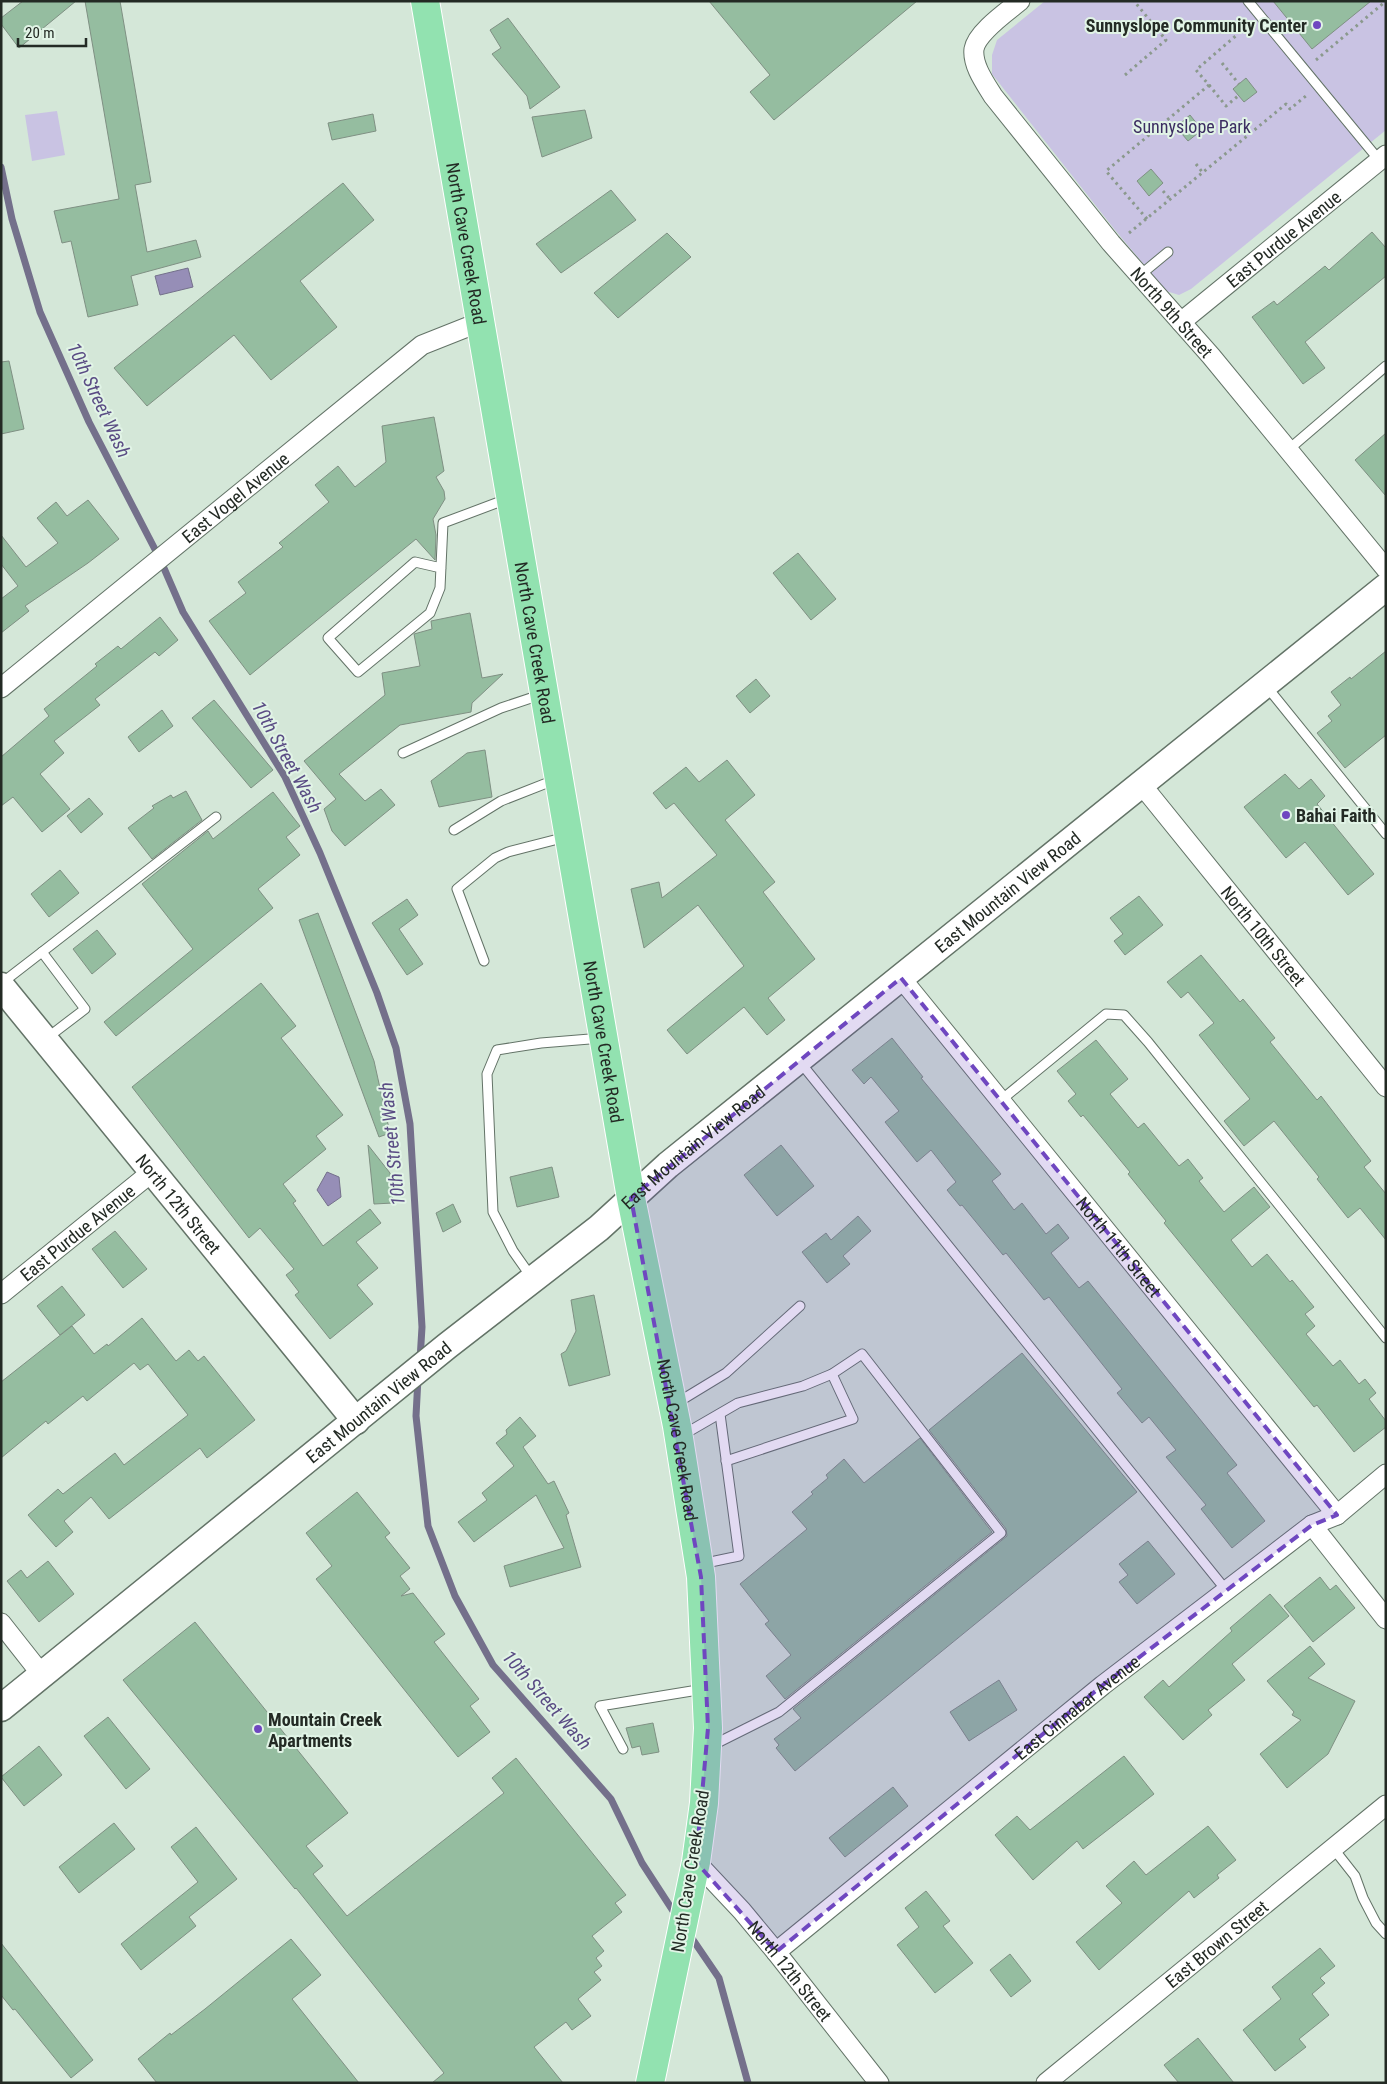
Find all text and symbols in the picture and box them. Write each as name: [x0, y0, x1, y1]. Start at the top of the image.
scale bar: [18, 15, 85, 47]
place label: Sunnyslope Community Center: [1086, 15, 1307, 36]
marker: Sunnyslope Community Center: [1311, 19, 1323, 31]
text: 20 m: [25, 24, 55, 42]
park label: Sunnyslope Park: [1133, 116, 1251, 137]
street label: North Cave Creek Road: [442, 161, 491, 326]
street label: East Purdue Avenue: [1222, 186, 1345, 291]
street label: North 9th Street: [1127, 263, 1218, 362]
water label: 10th Street Wash: [62, 339, 136, 461]
street label: East Vogel Avenue: [178, 448, 293, 547]
street label: North Cave Creek Road: [511, 560, 560, 725]
water label: 10th Street Wash: [247, 697, 327, 817]
place label: Bahai Faith: [1296, 805, 1376, 826]
marker: Bahai Faith: [1280, 809, 1292, 821]
street label: East Mountain View Road: [930, 827, 1084, 957]
street label: North 10th Street: [1217, 881, 1310, 990]
street label: North Cave Creek Road: [580, 959, 628, 1124]
water label: 10th Street Wash: [374, 1081, 410, 1207]
street label: East Mountain View Road: [617, 1081, 769, 1213]
street label: North 12th Street: [132, 1150, 226, 1258]
street label: East Purdue Avenue: [16, 1180, 139, 1285]
street label: North 11th Street: [1072, 1192, 1166, 1301]
street label: East Mountain View Road: [301, 1337, 455, 1467]
street label: North Cave Creek Road: [653, 1357, 702, 1522]
water label: 10th Street Wash: [498, 1646, 596, 1754]
street label: East Cinnabar Avenue: [1010, 1650, 1144, 1764]
place label: Mountain Creek Apartments: [268, 1709, 382, 1751]
marker: Mountain Creek Apartments: [252, 1723, 264, 1735]
street label: North Cave Creek Road: [667, 1788, 713, 1954]
street label: East Brown Street: [1161, 1896, 1272, 1992]
street label: North 12th Street: [744, 1916, 837, 2025]

